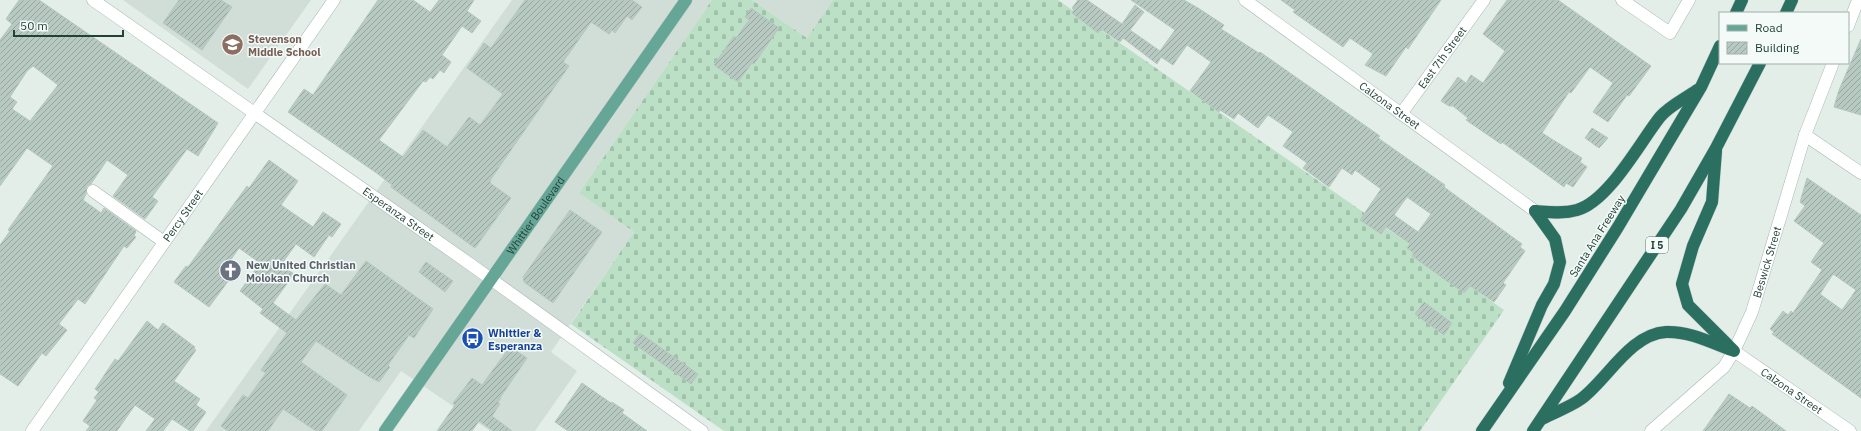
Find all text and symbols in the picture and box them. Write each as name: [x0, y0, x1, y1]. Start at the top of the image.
scale bar: [14, 12, 123, 38]
legend: [1719, 12, 1849, 64]
text: 50 m: [20, 18, 48, 33]
text: Road: [1755, 20, 1783, 35]
street label: East 7th Street: [1415, 23, 1470, 91]
school or university icon: Stevenson Middle School: [219, 32, 245, 58]
place label: Stevenson Middle School: [248, 32, 321, 59]
text: Building: [1755, 40, 1800, 55]
street label: Calzona Street: [1357, 79, 1423, 132]
street label: Whittier Boulevard: [503, 174, 568, 257]
street label: Esperanza Street: [360, 184, 437, 244]
street label: Percy Street: [160, 187, 206, 244]
street label: Santa Ana Freeway: [1566, 192, 1628, 280]
street label: Beswick Street: [1750, 225, 1784, 300]
road number: I 5: [1646, 237, 1668, 253]
church icon: New United Christian Molokan Church: [218, 258, 244, 284]
place label: New United Christian Molokan Church: [246, 258, 356, 285]
bus stop icon: Whittier & Esperanza: [460, 326, 486, 352]
place label: Whittier & Esperanza: [488, 326, 542, 353]
street label: Calzona Street: [1758, 365, 1825, 417]

